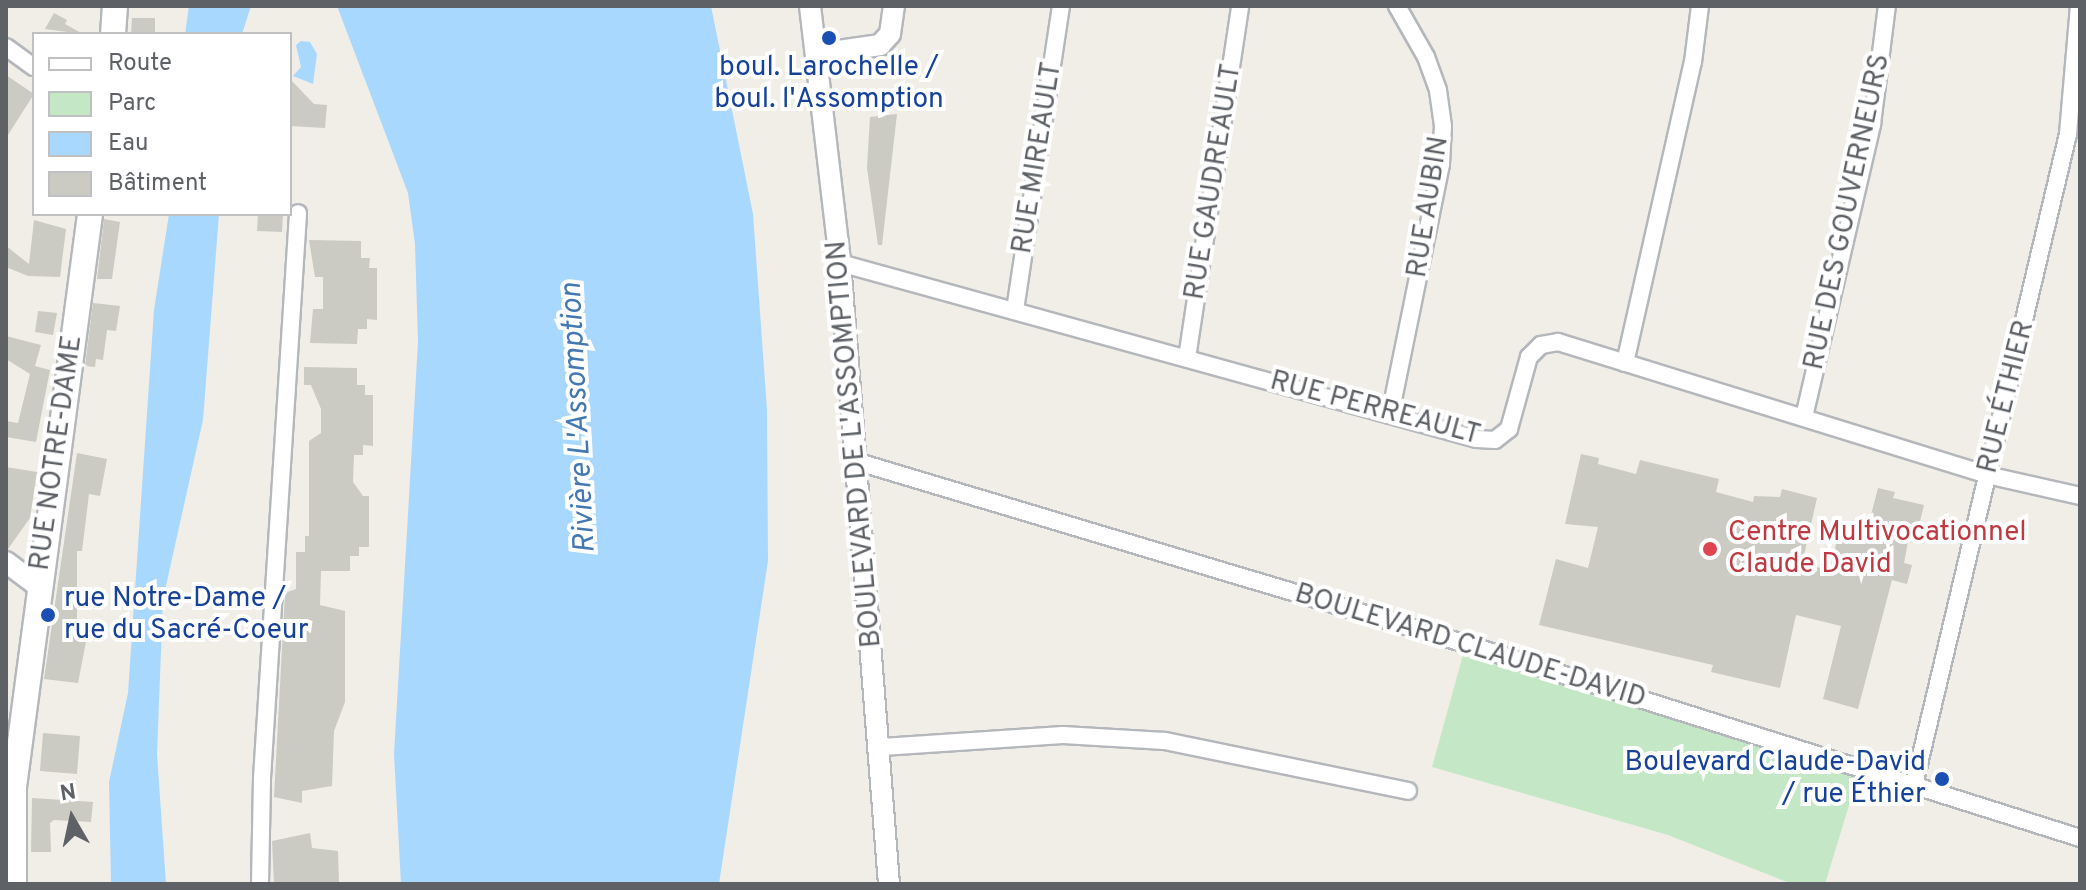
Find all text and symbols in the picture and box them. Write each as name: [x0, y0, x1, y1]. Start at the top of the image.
marker: boul. Larochelle / boul. l'Assomption: [820, 29, 838, 47]
legend: [32, 32, 292, 216]
text: Route: [108, 49, 172, 79]
place label: boul. Larochelle / boul. l'Assomption: [714, 51, 944, 117]
street label: RUE DES GOUVERNEURS: [1798, 51, 1898, 373]
street label: RUE MIREAULT: [1006, 60, 1070, 256]
street label: RUE GAUDREAULT: [1179, 62, 1249, 302]
text: Parc: [108, 89, 156, 119]
text: Eau: [108, 129, 148, 159]
street label: RUE AUBIN: [1401, 133, 1457, 281]
text: Bâtiment: [108, 169, 207, 199]
street label: BOULEVARD DE L'ASSOMPTION: [820, 239, 890, 649]
water label: Rivière L'Assomption: [555, 282, 605, 554]
street label: RUE ÉTHIER: [1972, 317, 2042, 477]
street label: RUE NOTRE-DAME: [24, 333, 90, 573]
street label: RUE PERREAULT: [1266, 365, 1484, 453]
place label: Centre Multivocationnel Claude David: [1728, 516, 2027, 582]
marker: Centre Multivocationnel Claude David: [1699, 538, 1721, 560]
street label: BOULEVARD CLAUDE-DAVID: [1290, 578, 1650, 716]
place label: rue Notre-Dame / rue du Sacré-Coeur: [64, 582, 309, 648]
marker: rue Notre-Dame / rue du Sacré-Coeur: [39, 606, 57, 624]
place label: Boulevard Claude-David / rue Éthier: [1625, 746, 1926, 812]
marker: Boulevard Claude-David / rue Éthier: [1933, 770, 1951, 788]
north arrow: [32, 778, 112, 858]
text: N: [58, 779, 78, 808]

